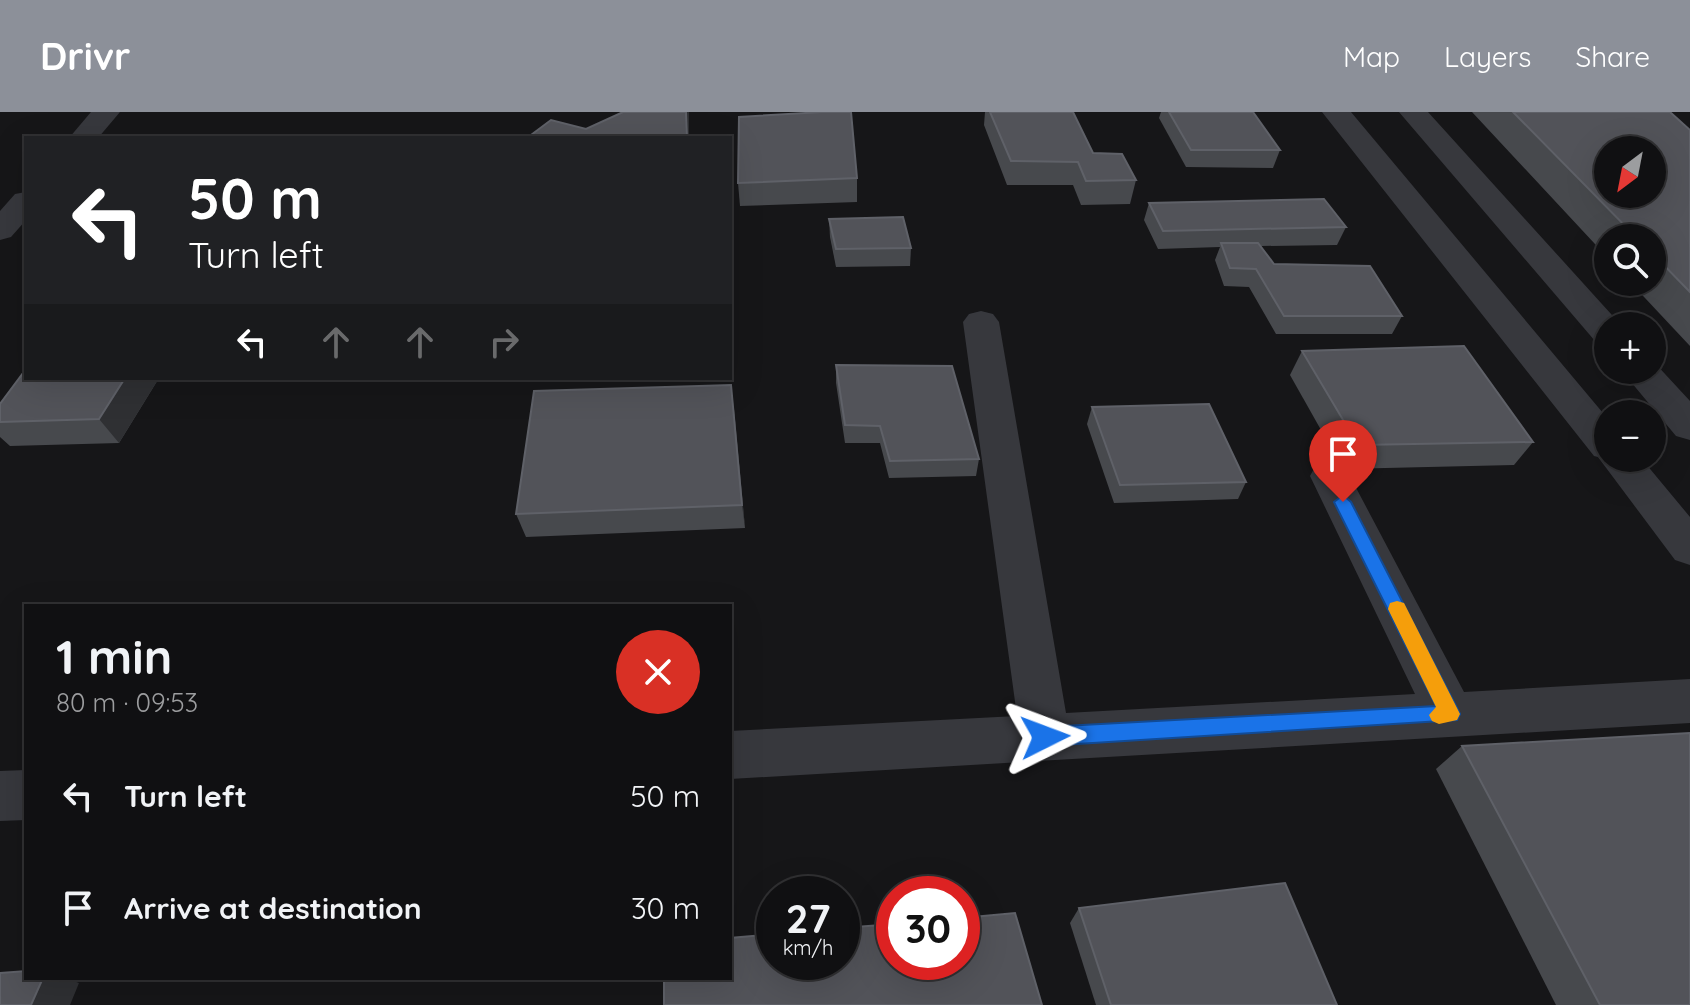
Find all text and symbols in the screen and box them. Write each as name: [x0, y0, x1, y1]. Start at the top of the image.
text: Drivr: [40, 32, 130, 80]
text: Map: [1343, 39, 1400, 74]
text: Layers: [1444, 39, 1531, 74]
text: Share: [1575, 39, 1650, 74]
north arrow: [1594, 136, 1666, 208]
map controls: [1594, 136, 1666, 472]
text: 50 m: [188, 163, 322, 233]
icon: left: [56, 168, 160, 272]
button: search: [1594, 224, 1666, 296]
text: Turn left: [188, 232, 324, 277]
button: +: [1594, 312, 1666, 384]
icon: left: [230, 320, 274, 364]
icon: ahead: [314, 320, 358, 364]
icon: ahead: [398, 320, 442, 364]
icon: right: [482, 320, 526, 364]
button: −: [1594, 400, 1666, 472]
pin: [1309, 420, 1377, 502]
icon: arrive: [1321, 432, 1365, 476]
text: 1 min: [56, 626, 172, 686]
button: close: [616, 630, 700, 714]
text: 80 m · 09:53: [56, 686, 198, 719]
position arrow: [1003, 695, 1087, 779]
icon: left: [56, 774, 100, 818]
text: Turn left: [124, 777, 247, 815]
text: 50 m: [630, 777, 700, 815]
speed limit sign: 30: [876, 876, 980, 980]
icon: arrive: [56, 886, 100, 930]
text: Arrive at destination: [124, 889, 422, 927]
text: 30 m: [631, 889, 700, 927]
text: 27: [786, 893, 830, 943]
text: km/h: [783, 935, 833, 960]

